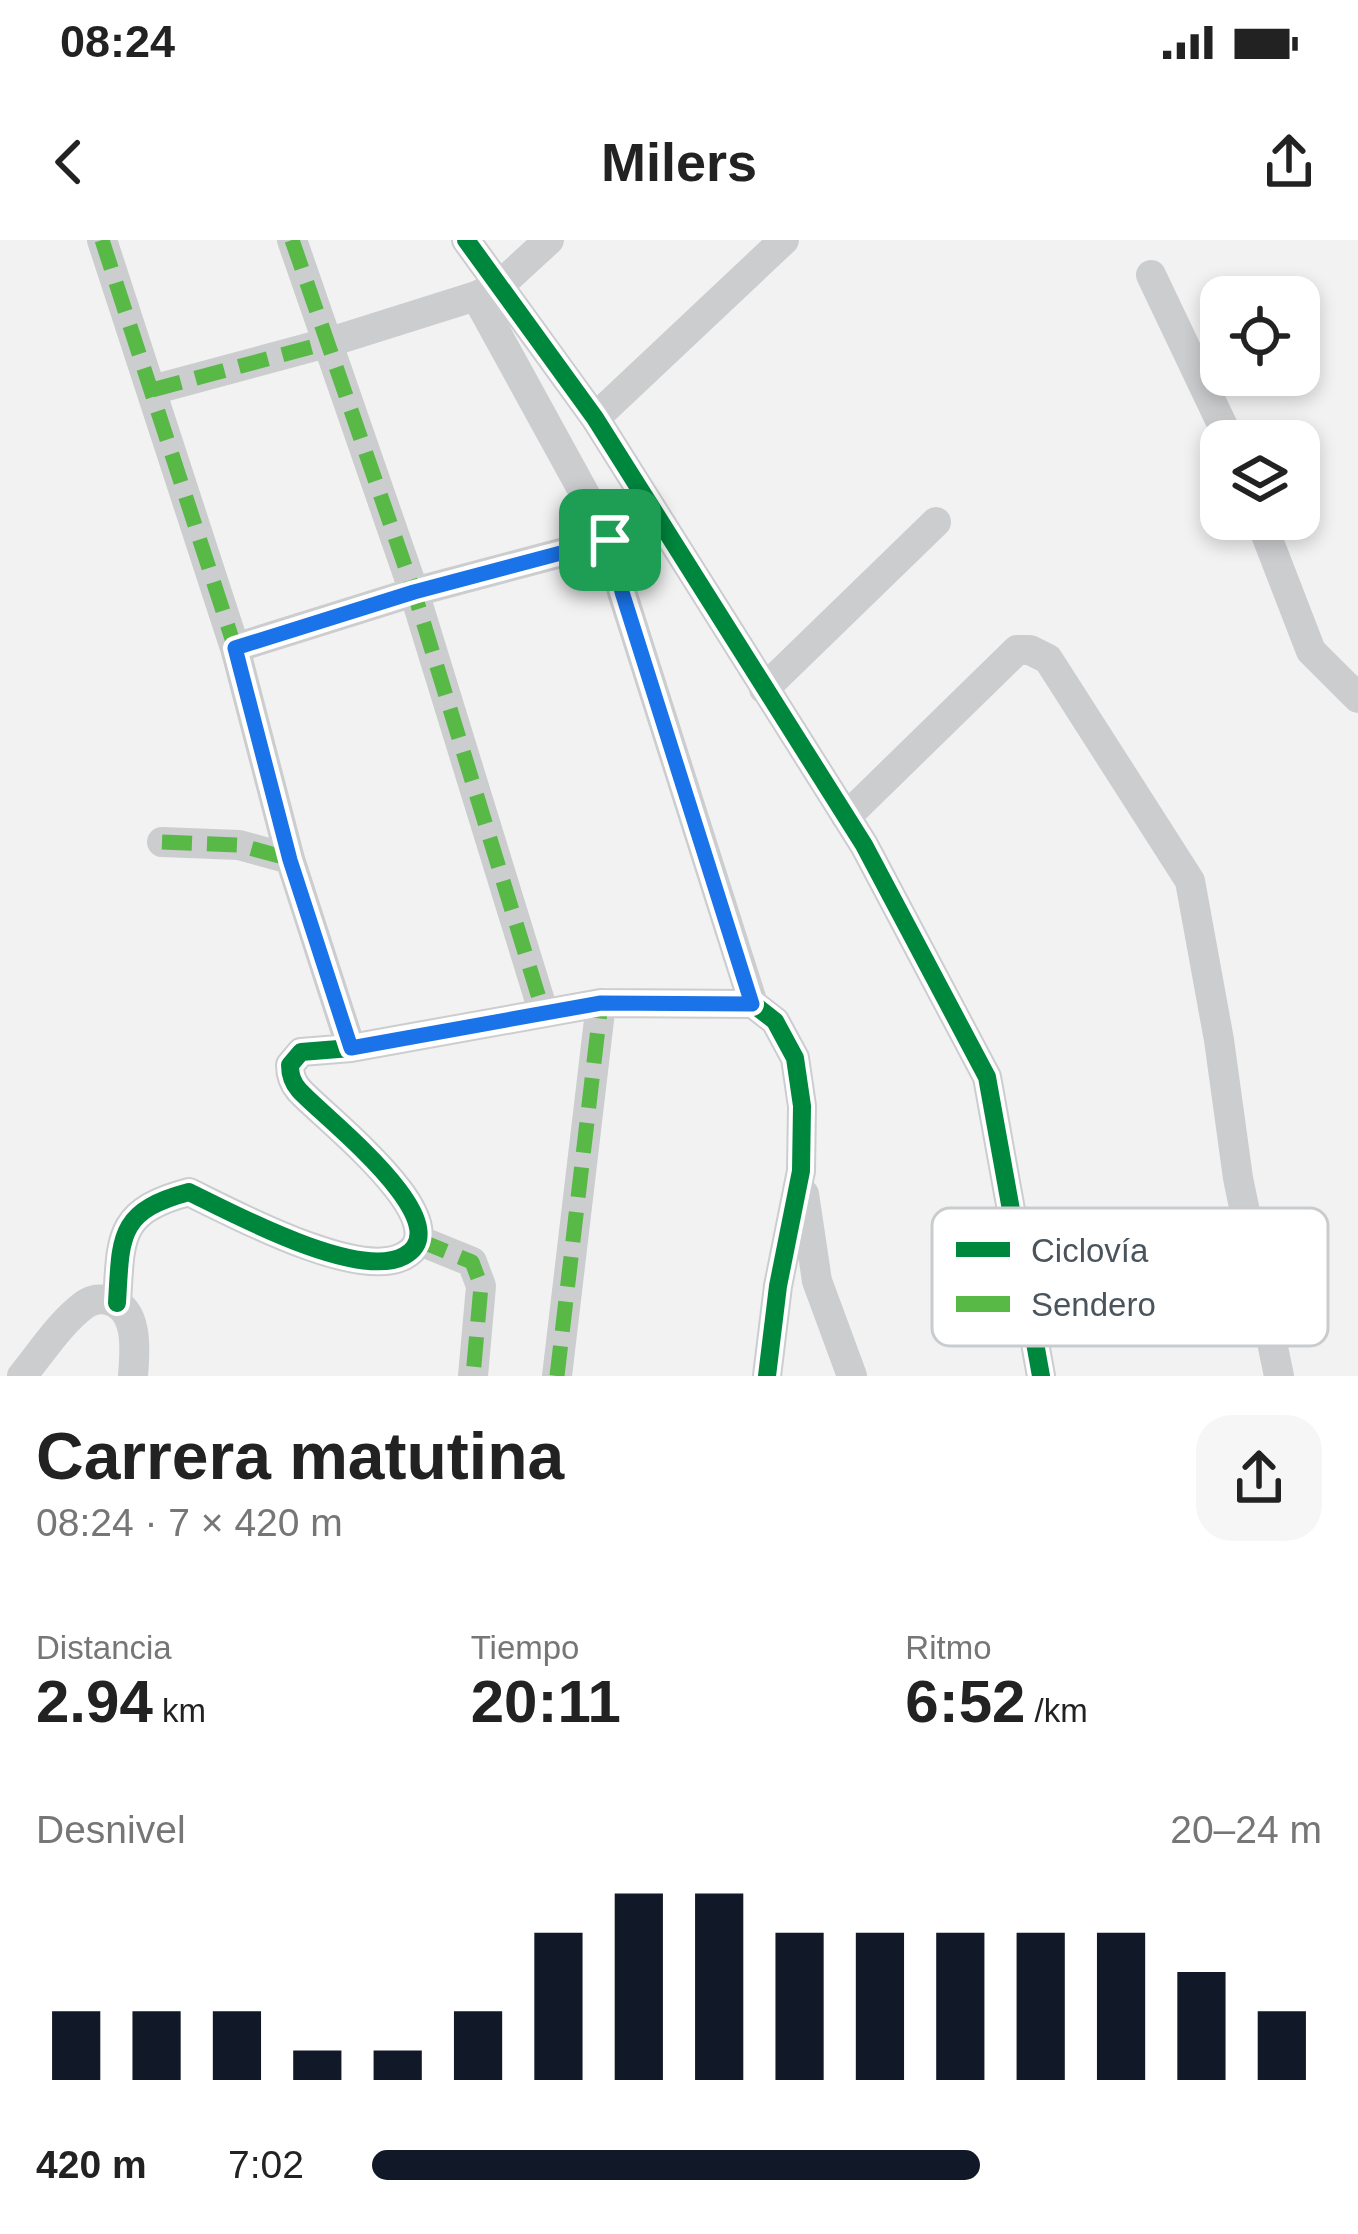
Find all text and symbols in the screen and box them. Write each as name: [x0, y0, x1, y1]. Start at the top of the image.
text: 08:24: [60, 16, 175, 67]
icon: back: [36, 129, 102, 195]
icon: share: [1256, 129, 1322, 195]
text: Milers: [601, 132, 757, 192]
map controls: [1200, 276, 1320, 540]
button: locate: [1200, 276, 1320, 396]
button: layers: [1200, 420, 1320, 540]
pin: [559, 489, 661, 591]
icon: arrive: [577, 507, 643, 573]
legend: [932, 1208, 1328, 1346]
text: Ciclovía: [1031, 1232, 1149, 1269]
text: Sendero: [1031, 1286, 1156, 1323]
button: share: [1196, 1415, 1322, 1541]
text: Carrera matutina: [36, 1419, 564, 1493]
text: 08:24 · 7 × 420 m: [36, 1501, 343, 1544]
text: Distancia: [36, 1629, 172, 1666]
text: Tiempo: [471, 1629, 579, 1666]
text: Ritmo: [905, 1629, 992, 1666]
text: 2.94: [36, 1668, 153, 1735]
text: 20:11: [471, 1668, 621, 1735]
text: 6:52: [905, 1668, 1025, 1735]
text: km: [153, 1692, 206, 1729]
text: /km: [1025, 1692, 1088, 1729]
text: Desnivel: [36, 1808, 186, 1851]
text: 20–24 m: [1170, 1808, 1322, 1851]
text: 420 m: [36, 2143, 147, 2186]
text: 7:02: [228, 2143, 304, 2186]

